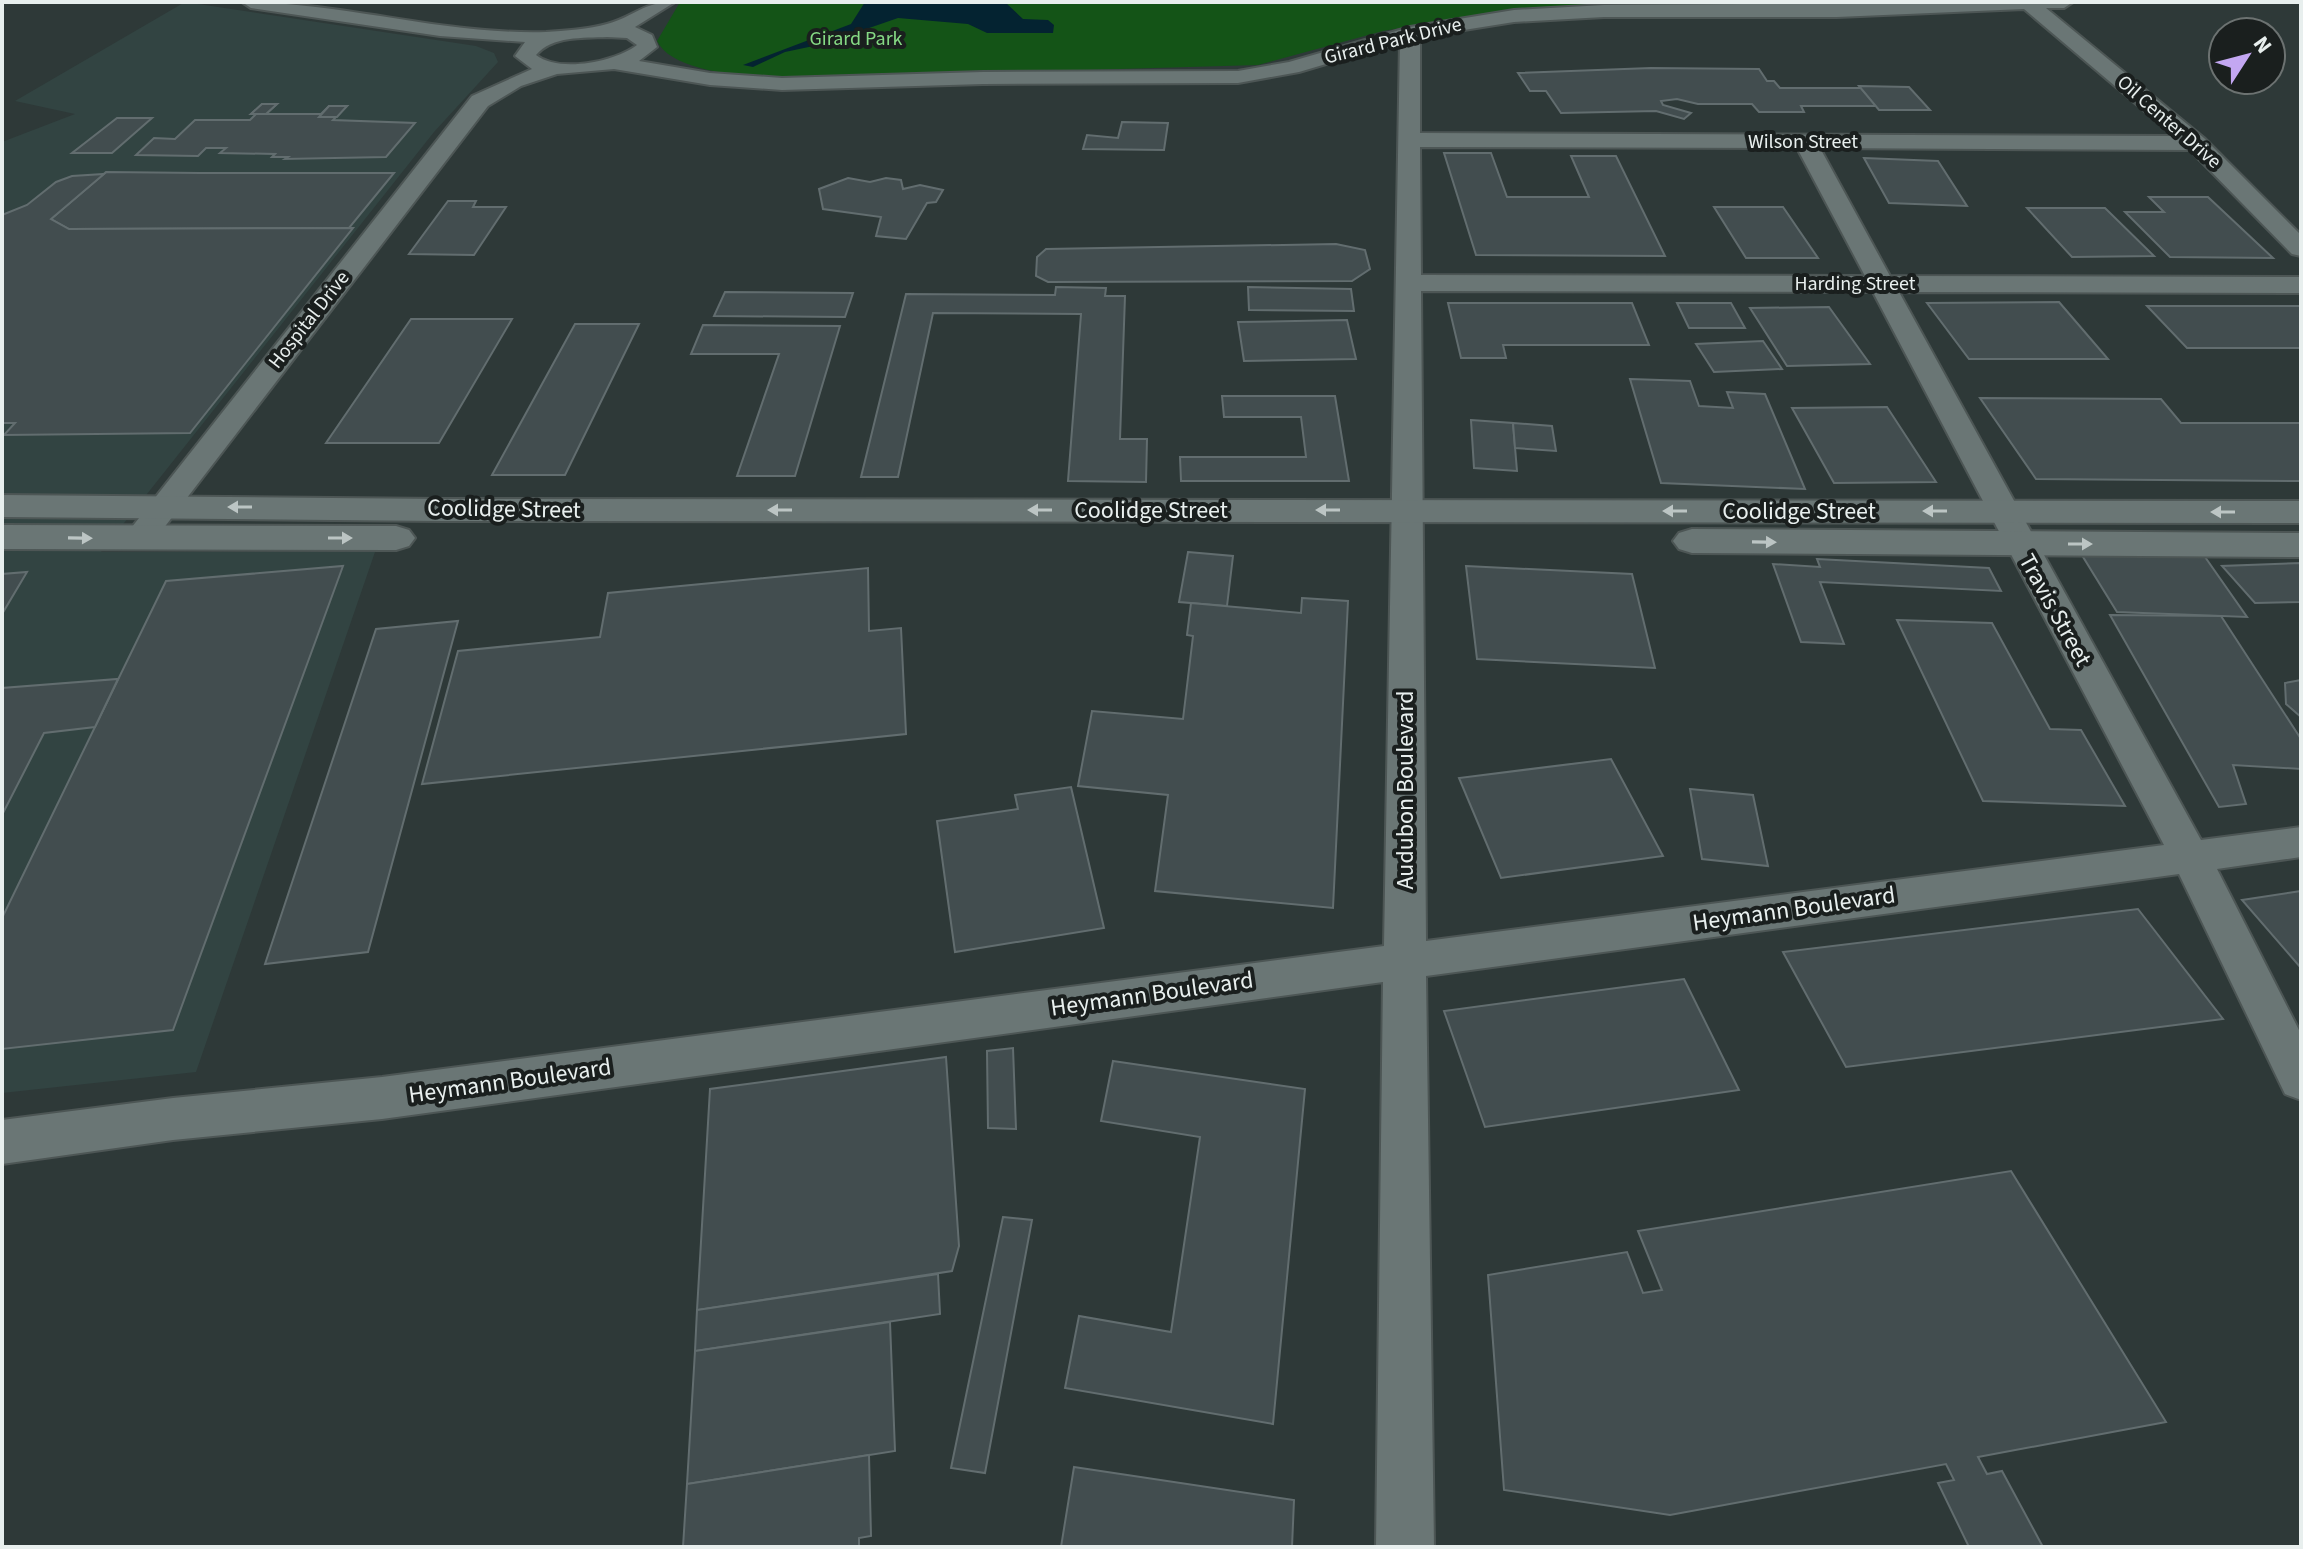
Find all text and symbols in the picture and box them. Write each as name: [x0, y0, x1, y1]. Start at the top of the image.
street label: Girard Park Drive: [1322, 10, 1465, 72]
north arrow: [2207, 16, 2287, 96]
park label: Girard Park: [809, 25, 903, 53]
text: N: [2245, 30, 2280, 60]
street label: Oil Center Drive: [2111, 69, 2227, 175]
street label: Wilson Street: [1748, 128, 1858, 156]
street label: Hospital Drive: [262, 265, 356, 375]
street label: Harding Street: [1794, 270, 1916, 298]
street label: Coolidge Street: [427, 490, 581, 528]
street label: Coolidge Street: [1074, 493, 1228, 528]
street label: Coolidge Street: [1722, 494, 1876, 529]
one-way arrow: [227, 501, 252, 513]
one-way arrow: [767, 504, 792, 516]
one-way arrow: [1027, 504, 1052, 516]
one-way arrow: [1315, 504, 1340, 516]
one-way arrow: [1662, 505, 1687, 517]
one-way arrow: [1922, 505, 1947, 517]
one-way arrow: [2210, 506, 2235, 518]
one-way arrow: [68, 532, 93, 544]
one-way arrow: [328, 532, 353, 544]
one-way arrow: [1752, 536, 1777, 548]
one-way arrow: [2068, 538, 2093, 550]
street label: Travis Street: [2010, 547, 2100, 673]
street label: Audubon Boulevard: [1388, 690, 1423, 890]
street label: Heymann Boulevard: [1690, 877, 1898, 941]
street label: Heymann Boulevard: [1048, 962, 1256, 1026]
street label: Heymann Boulevard: [406, 1049, 614, 1113]

